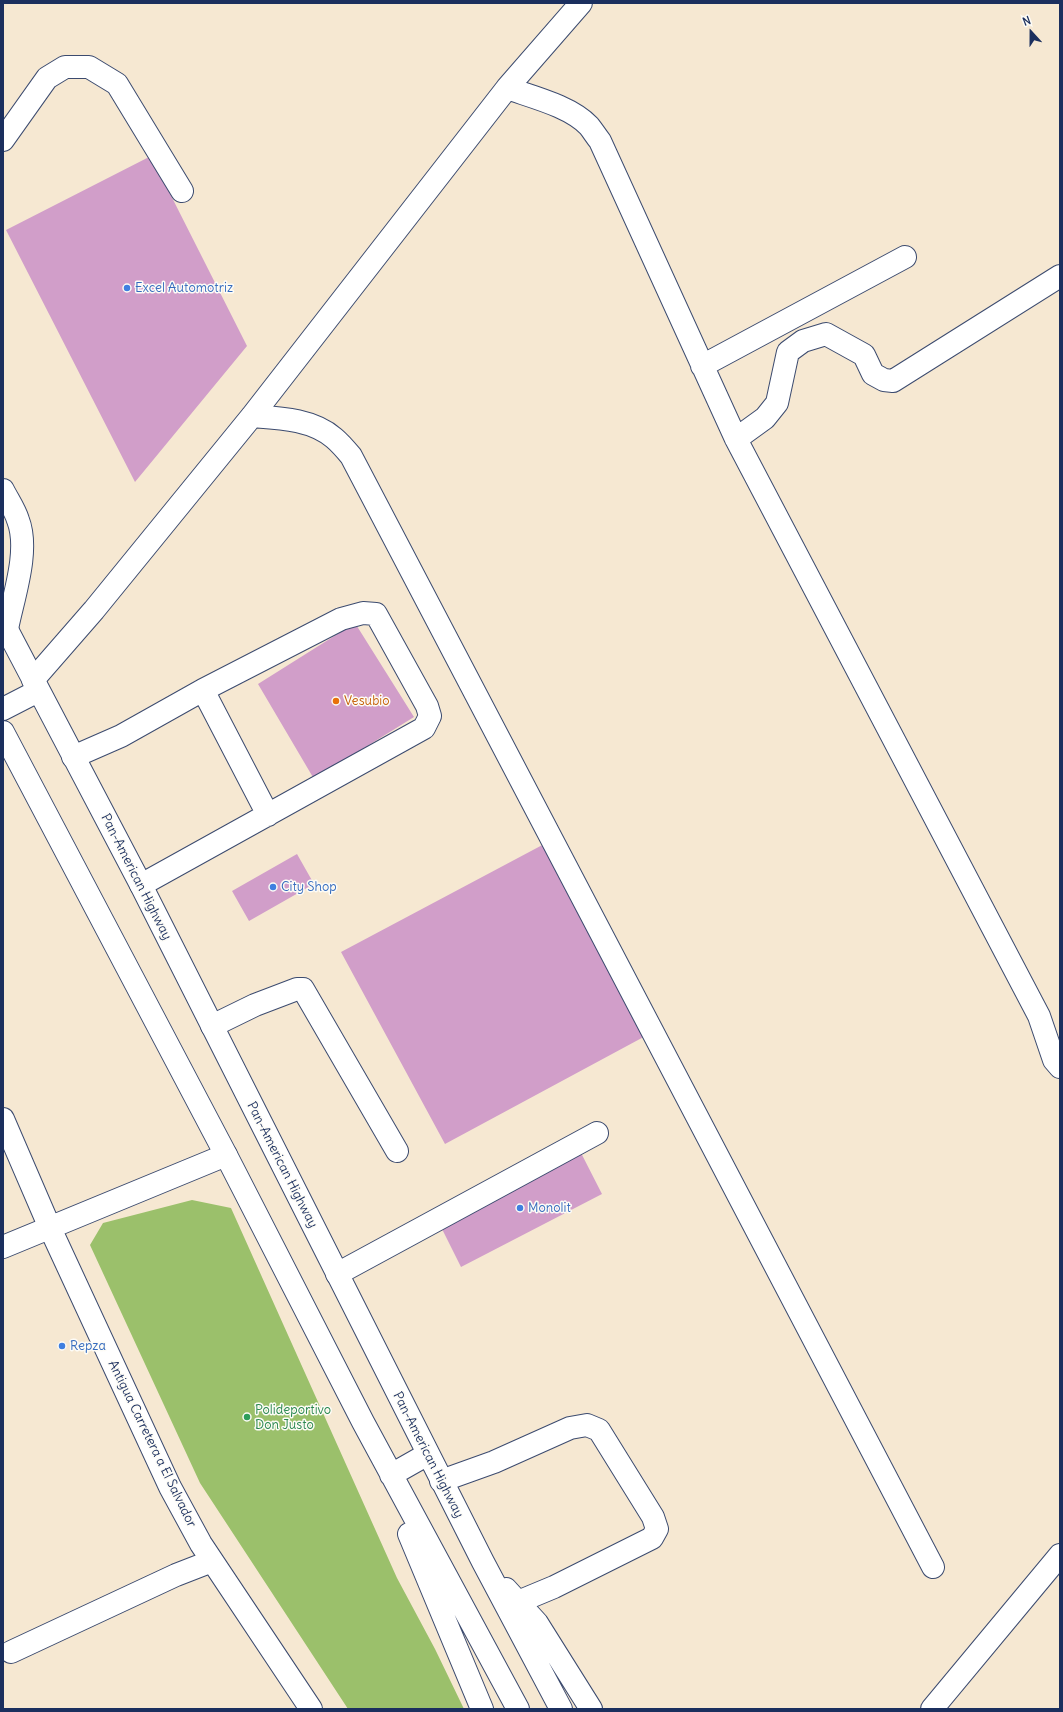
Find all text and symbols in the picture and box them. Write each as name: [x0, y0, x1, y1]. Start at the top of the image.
north arrow: [1011, 12, 1051, 52]
text: N: [1021, 13, 1033, 29]
place label: Excel Automotriz: [135, 280, 233, 296]
marker: Excel Automotriz: [122, 283, 132, 293]
place label: Vesubio: [344, 693, 390, 709]
marker: Vesubio: [331, 696, 341, 706]
street label: Pan-American Highway: [97, 811, 175, 943]
place label: City Shop: [281, 879, 337, 895]
marker: City Shop: [268, 882, 278, 892]
street label: Pan-American Highway: [243, 1099, 321, 1231]
place label: Monolit: [528, 1200, 571, 1216]
marker: Monolit: [515, 1203, 525, 1213]
place label: Repza: [70, 1338, 106, 1354]
marker: Repza: [57, 1341, 67, 1351]
street label: Antigua Carretera a El Salvador: [105, 1358, 199, 1530]
street label: Pan-American Highway: [389, 1389, 467, 1521]
place label: Polideportivo Don Justo: [255, 1402, 331, 1433]
marker: Polideportivo Don Justo: [242, 1412, 252, 1422]

